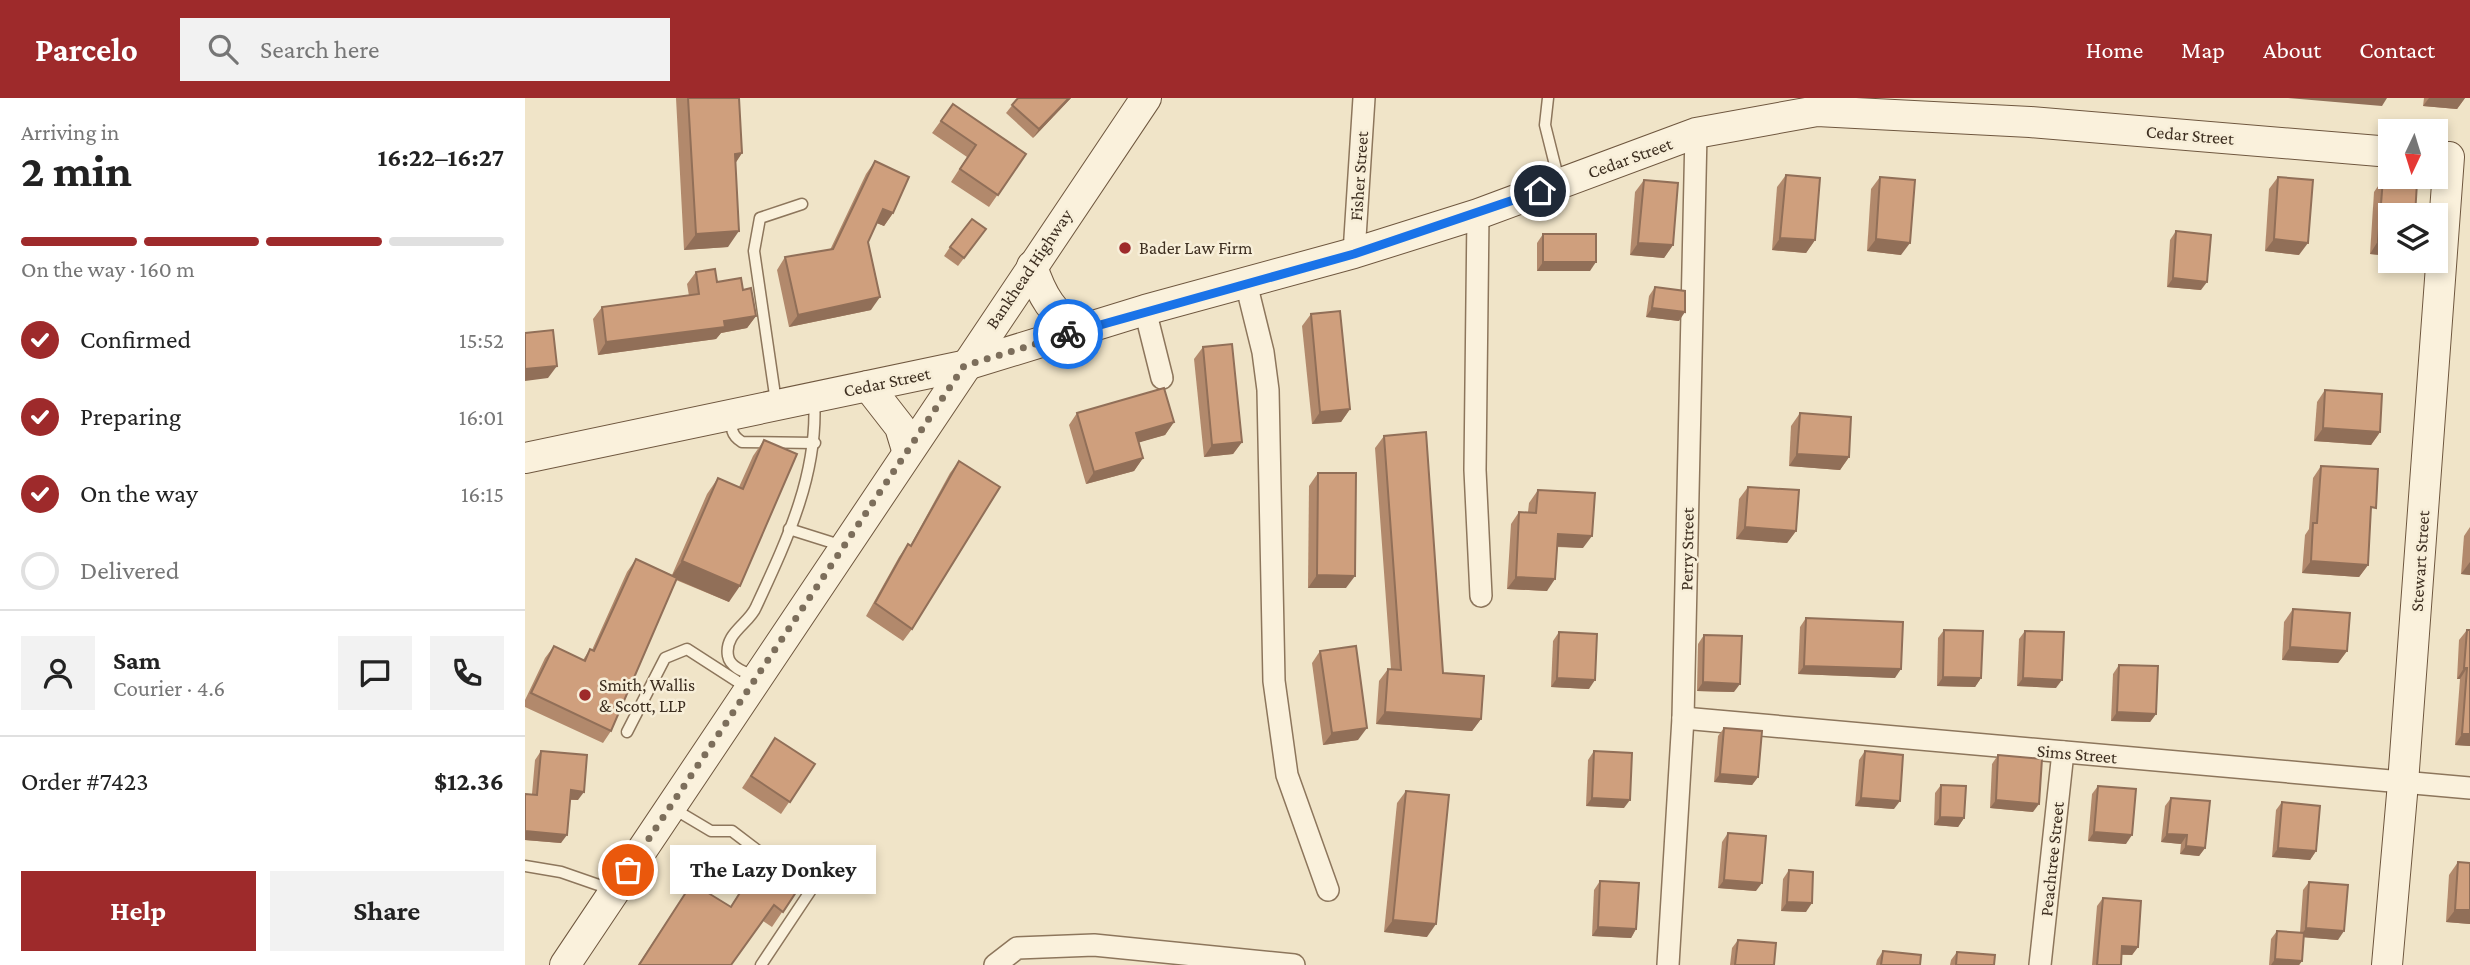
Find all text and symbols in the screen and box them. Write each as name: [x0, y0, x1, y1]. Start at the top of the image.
search box: [180, 18, 670, 81]
icon: search: [204, 30, 242, 68]
text: Parcelo: [35, 31, 138, 68]
text: Search here: [260, 35, 379, 64]
text: Home: [2086, 36, 2143, 63]
text: Map: [2181, 36, 2225, 63]
text: About: [2263, 36, 2321, 63]
text: Contact: [2359, 36, 2435, 63]
text: Arriving in: [21, 119, 119, 145]
north arrow: [2378, 119, 2448, 189]
map controls: [2378, 119, 2448, 273]
street label: Cedar Street: [2145, 121, 2236, 149]
street label: Fisher Street: [1346, 129, 1372, 222]
street label: Cedar Street: [1585, 133, 1676, 182]
text: 16:22–16:27: [378, 143, 504, 172]
text: 2 min: [21, 145, 132, 196]
pin: [1510, 161, 1570, 221]
icon: home: [1521, 172, 1559, 210]
button: layers: [2378, 203, 2448, 273]
street label: Bankhead Highway: [982, 205, 1077, 333]
place label: Bader Law Firm: [1139, 238, 1253, 258]
marker: Bader Law Firm: [1117, 240, 1133, 256]
text: On the way · 160 m: [21, 256, 195, 282]
courier: [1033, 299, 1103, 369]
icon: bike: [1049, 315, 1087, 353]
icon: check: [21, 321, 59, 359]
text: Confirmed: [80, 325, 191, 354]
text: 15:52: [459, 327, 504, 353]
street label: Cedar Street: [842, 363, 933, 401]
icon: check: [21, 398, 59, 436]
text: Preparing: [80, 402, 181, 431]
text: 16:01: [459, 404, 504, 430]
icon: check: [21, 475, 59, 513]
text: On the way: [80, 479, 198, 508]
text: 16:15: [461, 481, 504, 507]
street label: Perry Street: [1676, 506, 1698, 591]
street label: Stewart Street: [2406, 509, 2434, 612]
text: Delivered: [80, 556, 179, 585]
button: person: [21, 636, 95, 710]
button: chat: [338, 636, 412, 710]
button: phone: [430, 636, 504, 710]
text: Sam: [113, 646, 161, 675]
text: Courier · 4.6: [113, 675, 225, 701]
place label: Smith, Wallis & Scott, LLP: [599, 675, 695, 716]
marker: Smith, Wallis & Scott, LLP: [577, 687, 593, 703]
street label: Sims Street: [2036, 741, 2119, 768]
text: Order #7423: [21, 767, 149, 796]
text: $12.36: [434, 767, 504, 796]
street label: Peachtree Street: [2036, 800, 2068, 917]
pin: [598, 840, 658, 900]
callout: The Lazy Donkey: [670, 846, 877, 894]
icon: bag: [609, 851, 647, 889]
text: The Lazy Donkey: [690, 856, 856, 882]
button: Help: [21, 871, 256, 951]
button: Share: [270, 871, 504, 951]

